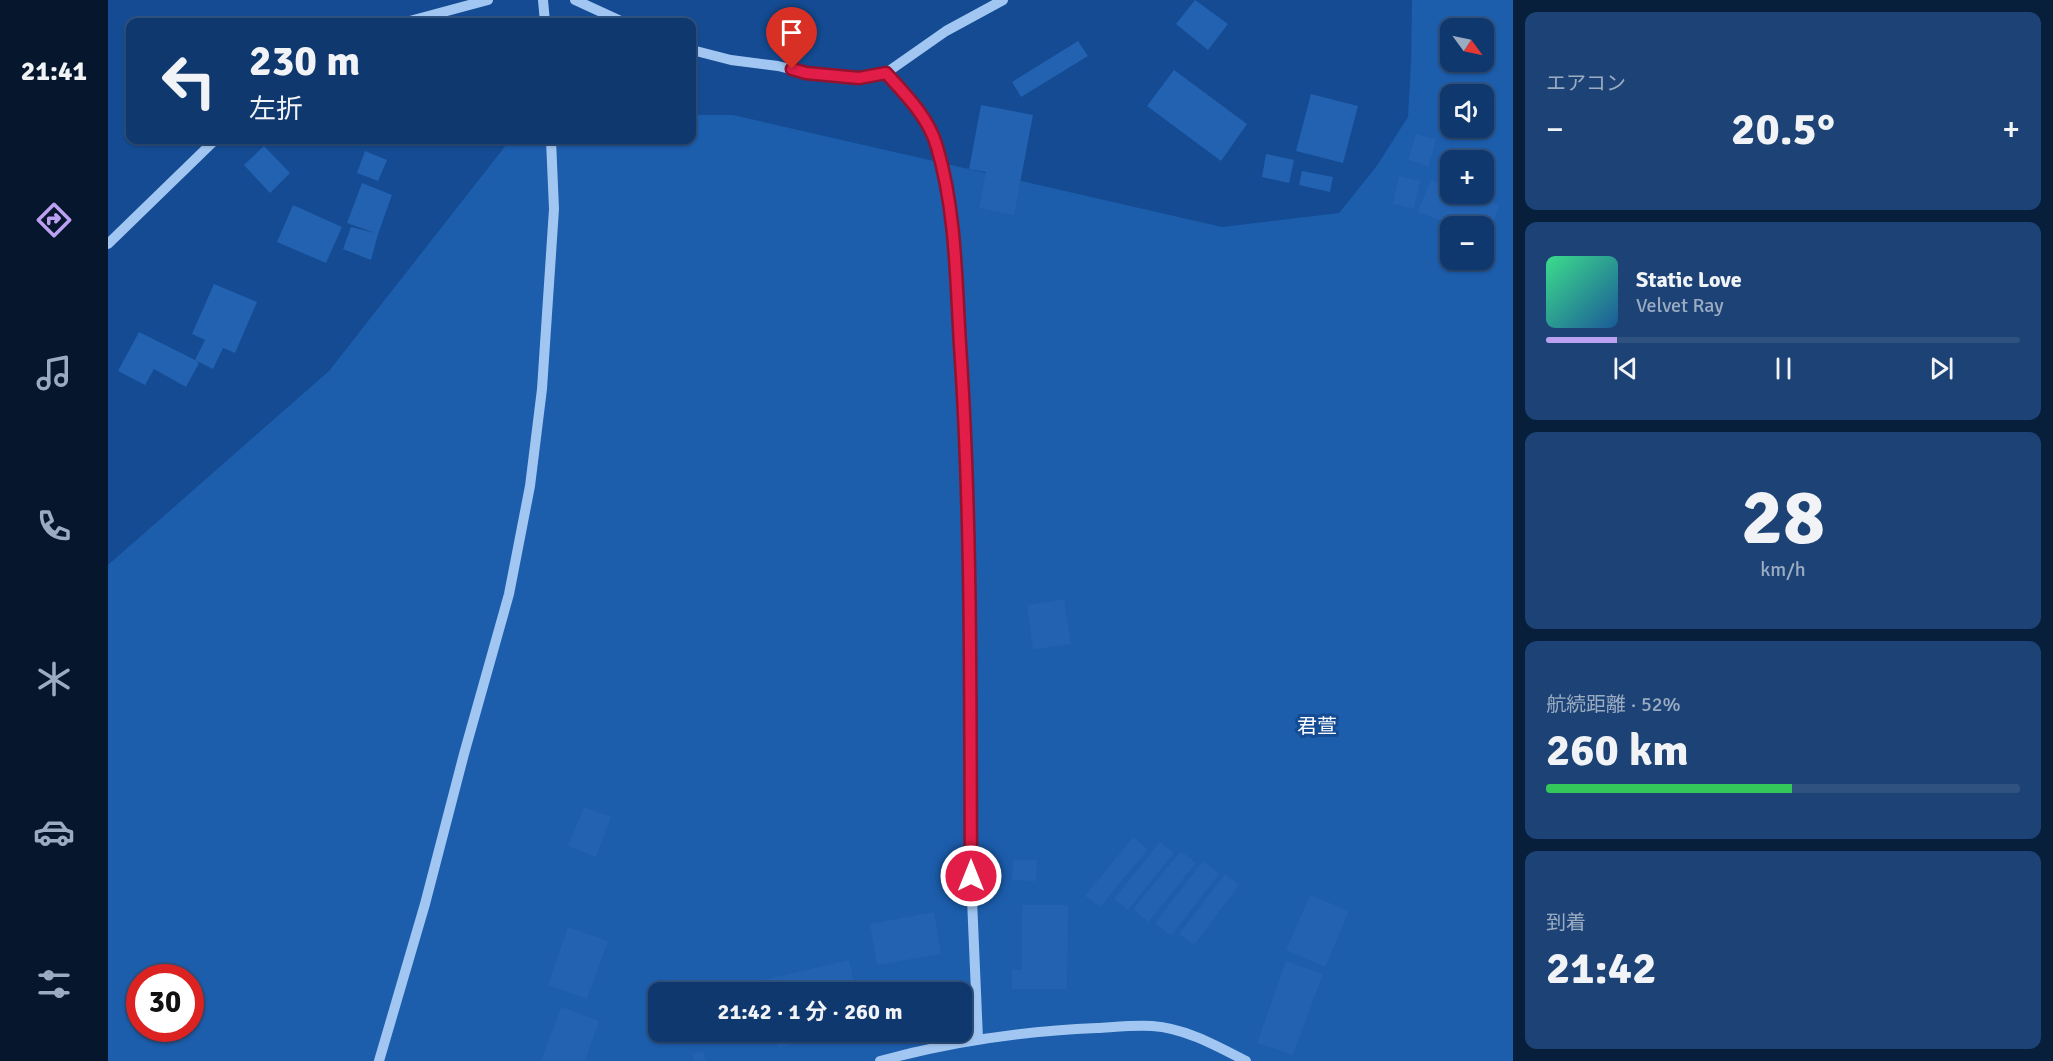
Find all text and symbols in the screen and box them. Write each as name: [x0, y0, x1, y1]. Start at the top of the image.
pin: [766, 7, 817, 69]
icon: arrive: [775, 16, 808, 49]
north arrow: [1440, 18, 1494, 72]
map controls: [1440, 18, 1494, 270]
text: 230 m: [249, 36, 360, 87]
icon: left: [150, 42, 228, 120]
text: 21:41: [21, 55, 87, 88]
text: エアコン: [1546, 71, 1626, 96]
button: sound: [1440, 84, 1494, 138]
text: 左折: [249, 93, 303, 126]
text: 20.5°: [1731, 102, 1835, 157]
text: −: [1546, 109, 1564, 150]
text: +: [2002, 109, 2020, 150]
button: +: [1440, 150, 1494, 204]
icon: directions: [33, 199, 75, 241]
button: −: [1440, 216, 1494, 270]
text: Static Love: [1636, 266, 1742, 293]
text: Velvet Ray: [1636, 293, 1724, 318]
icon: music: [33, 352, 75, 394]
icon: previous: [1609, 352, 1642, 385]
icon: pause: [1767, 352, 1800, 385]
icon: next: [1925, 352, 1958, 385]
text: 28: [1741, 470, 1825, 566]
icon: phone: [33, 505, 75, 547]
text: km/h: [1760, 557, 1806, 582]
icon: climate: [33, 658, 75, 700]
text: 航続距離 · 52%: [1546, 692, 1681, 717]
district label: 君萱: [1297, 714, 1337, 739]
text: 260 km: [1546, 723, 1689, 778]
icon: car: [33, 811, 75, 853]
position arrow: [939, 844, 1003, 908]
text: 到着: [1546, 910, 1586, 935]
text: 21:42: [1546, 941, 1656, 996]
icon: filters: [33, 963, 75, 1005]
speed limit sign: 30: [126, 964, 204, 1042]
text: 21:42 · 1 分 · 260 m: [718, 998, 902, 1025]

